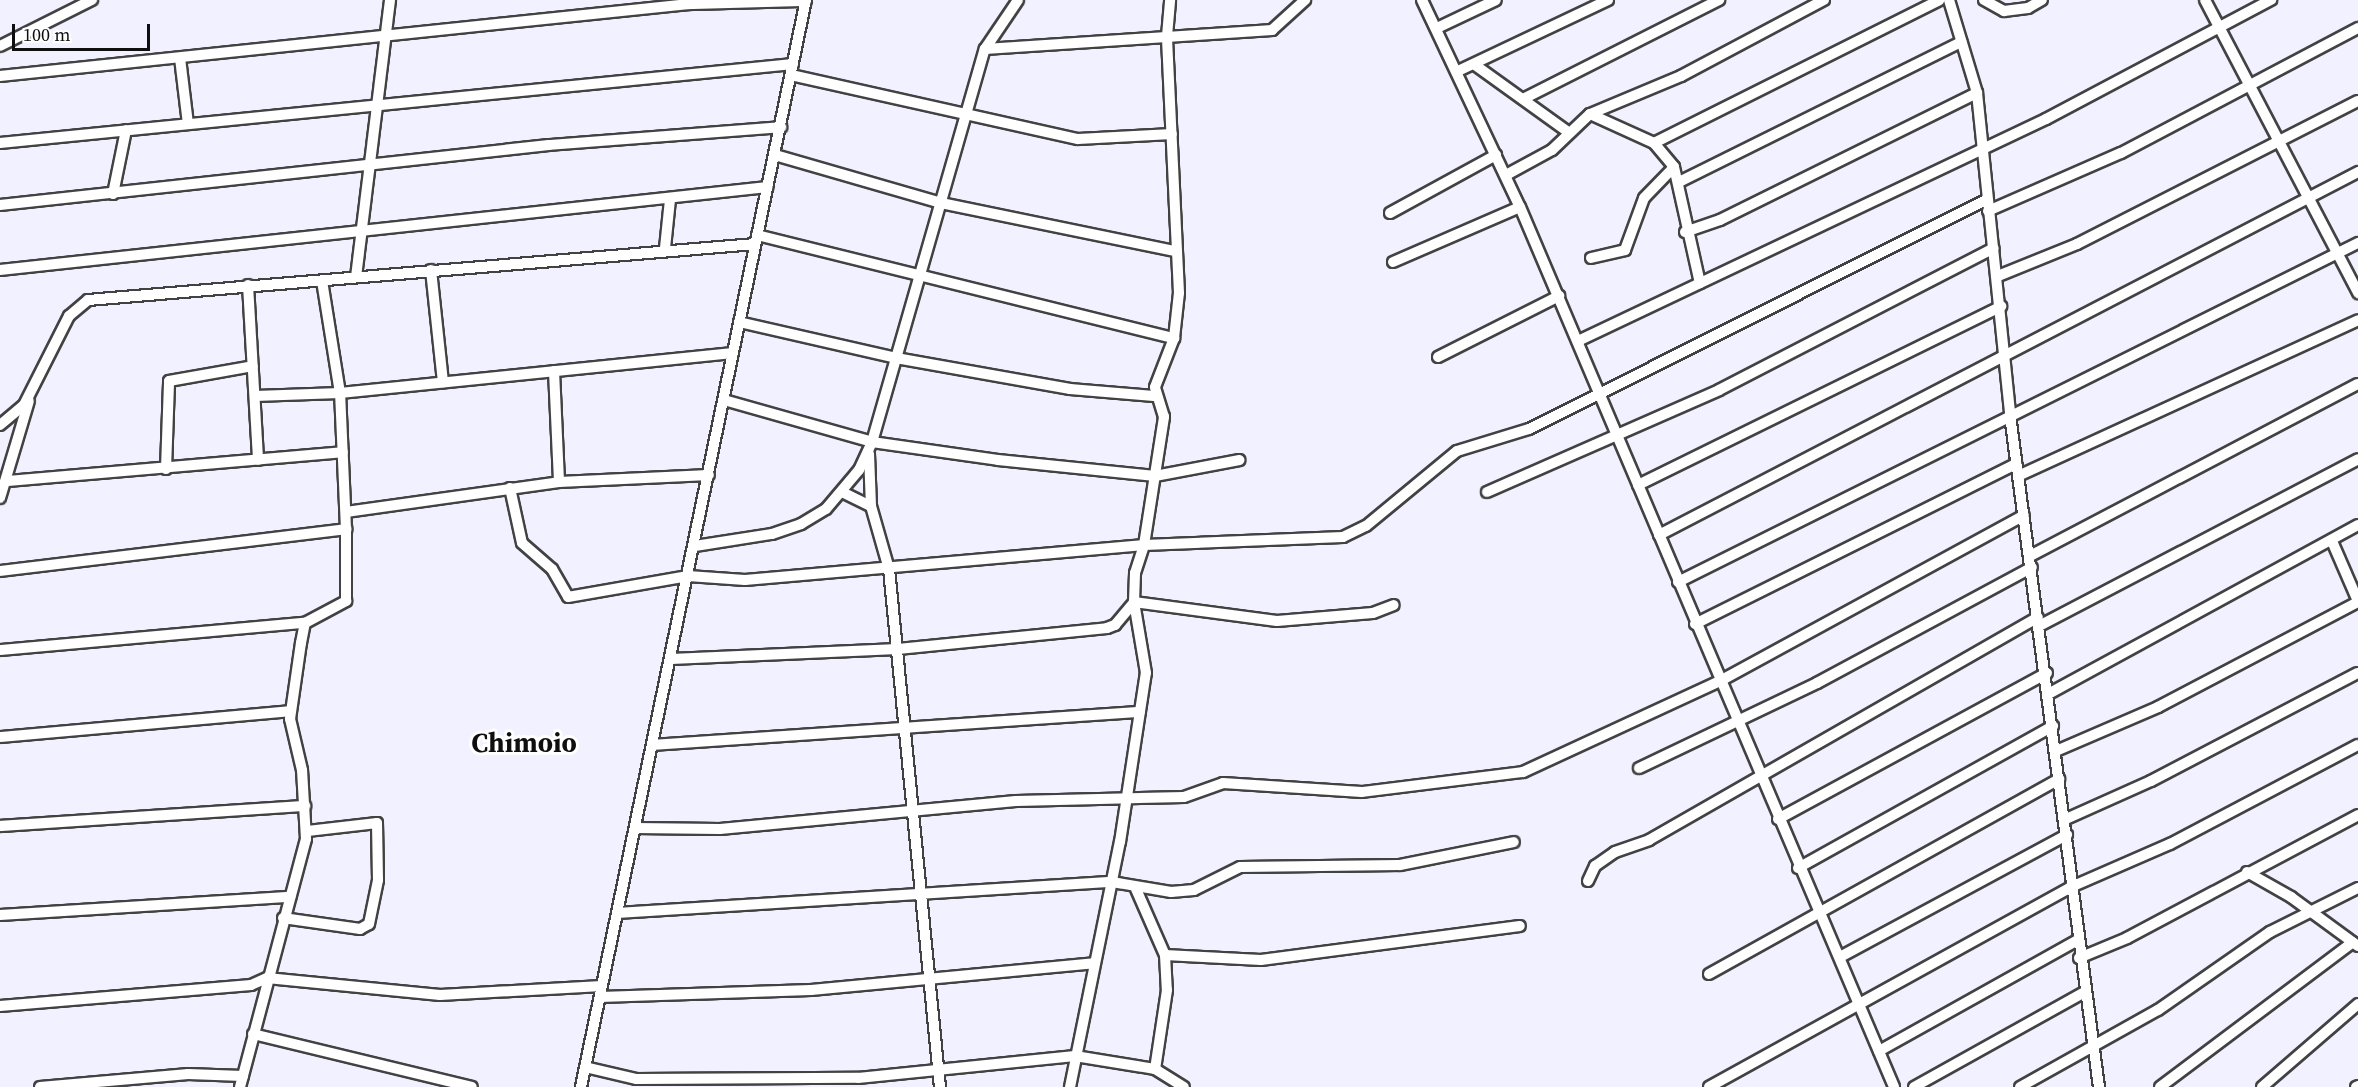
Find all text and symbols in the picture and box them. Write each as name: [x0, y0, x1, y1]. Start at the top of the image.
scale bar: [15, 12, 153, 50]
text: 100 m: [23, 22, 70, 47]
district label: Chimoio: [471, 727, 577, 759]

